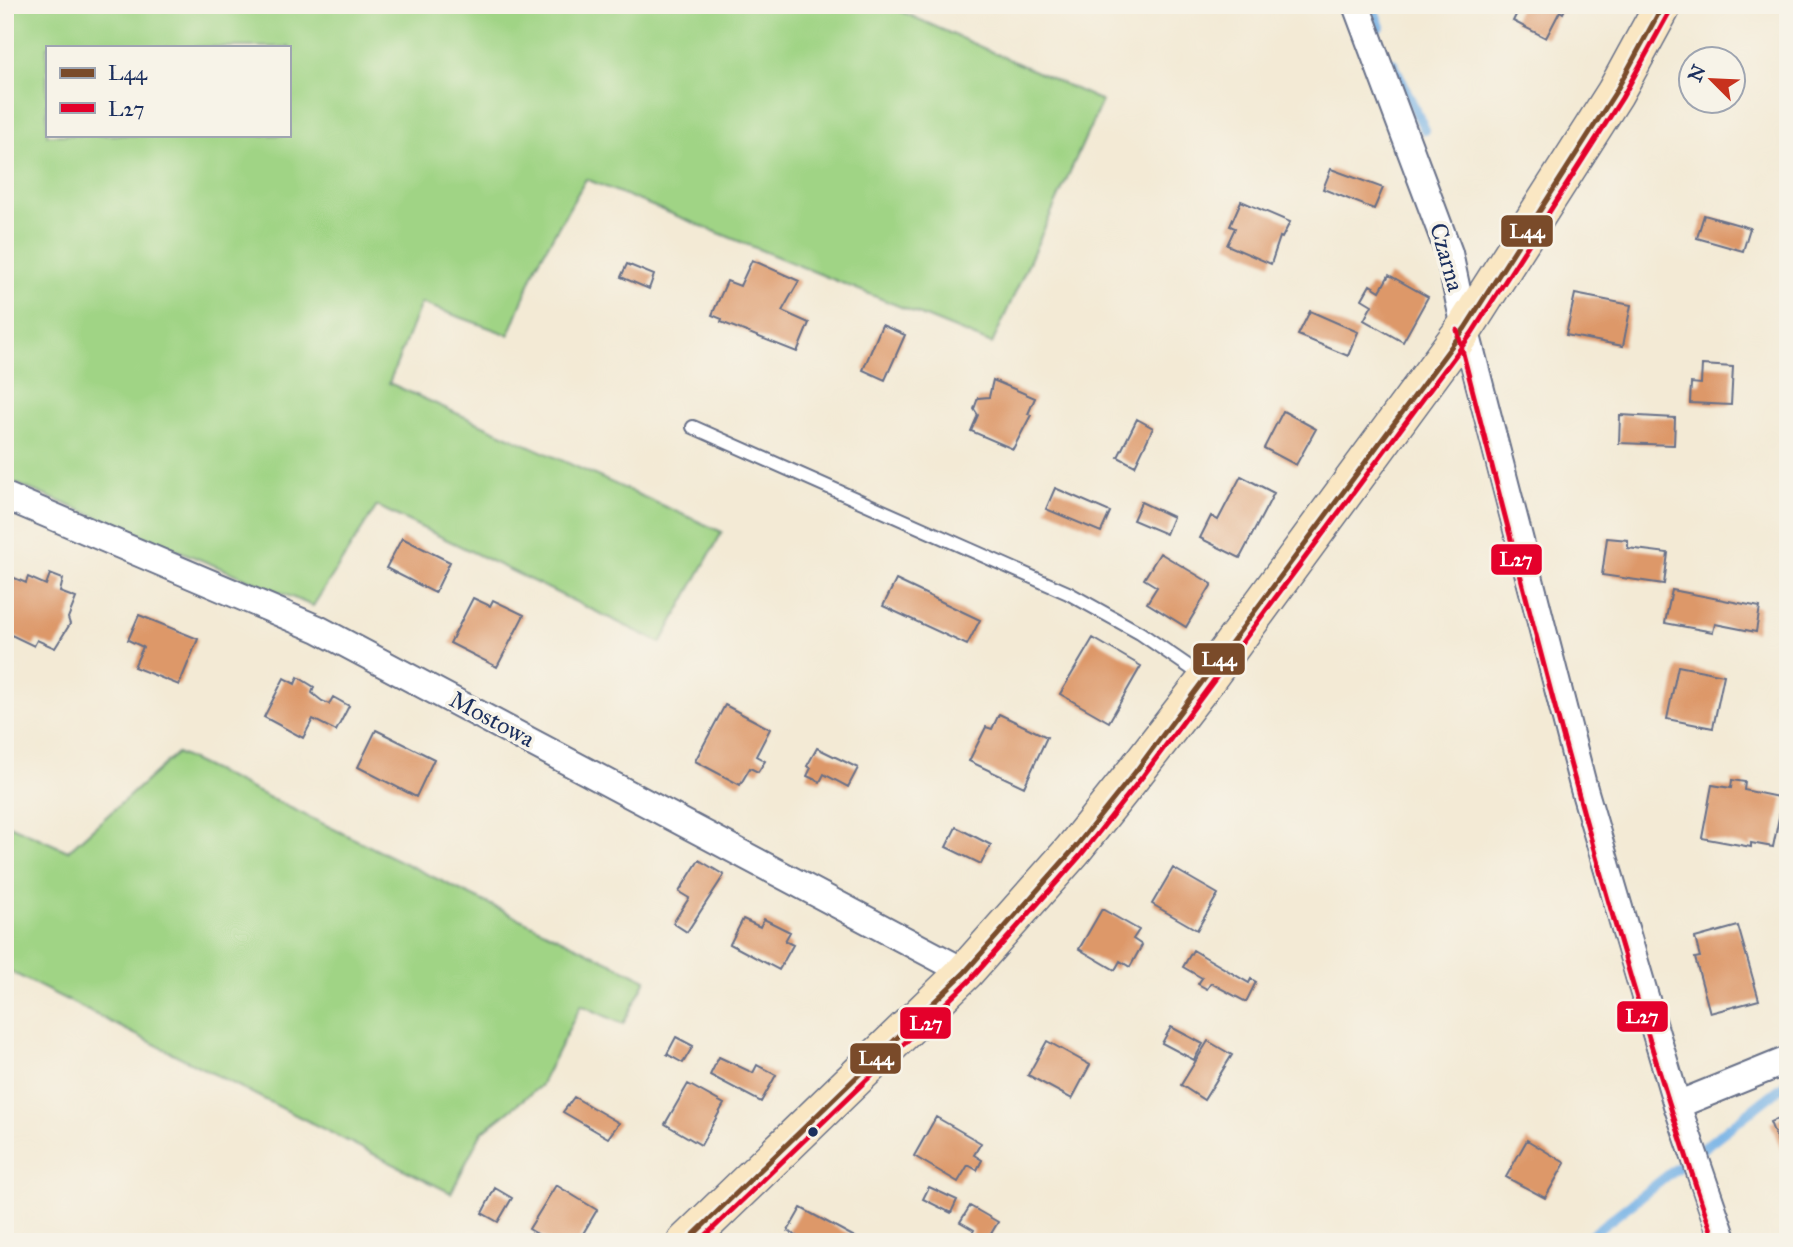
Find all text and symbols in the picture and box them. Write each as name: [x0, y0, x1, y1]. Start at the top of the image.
legend: [46, 46, 290, 136]
north arrow: [1678, 46, 1748, 116]
text: L44: [108, 60, 148, 86]
text: N: [1683, 61, 1711, 85]
text: L27: [108, 96, 145, 122]
line badge: L44: [1500, 214, 1554, 248]
street label: Czarna: [1423, 219, 1471, 295]
text: L44: [1509, 220, 1546, 244]
line badge: L27: [1490, 543, 1543, 576]
text: L27: [1499, 548, 1533, 571]
line badge: L44: [1192, 642, 1246, 676]
text: L44: [1201, 648, 1238, 672]
street label: Mostowa: [444, 684, 540, 754]
line badge: L27: [1616, 1000, 1669, 1033]
text: L27: [1625, 1005, 1659, 1028]
line badge: L27: [899, 1006, 952, 1040]
text: L27: [909, 1012, 943, 1035]
line badge: L44: [849, 1042, 902, 1075]
text: L44: [858, 1047, 895, 1071]
unlabelled marker: [806, 1125, 820, 1139]

